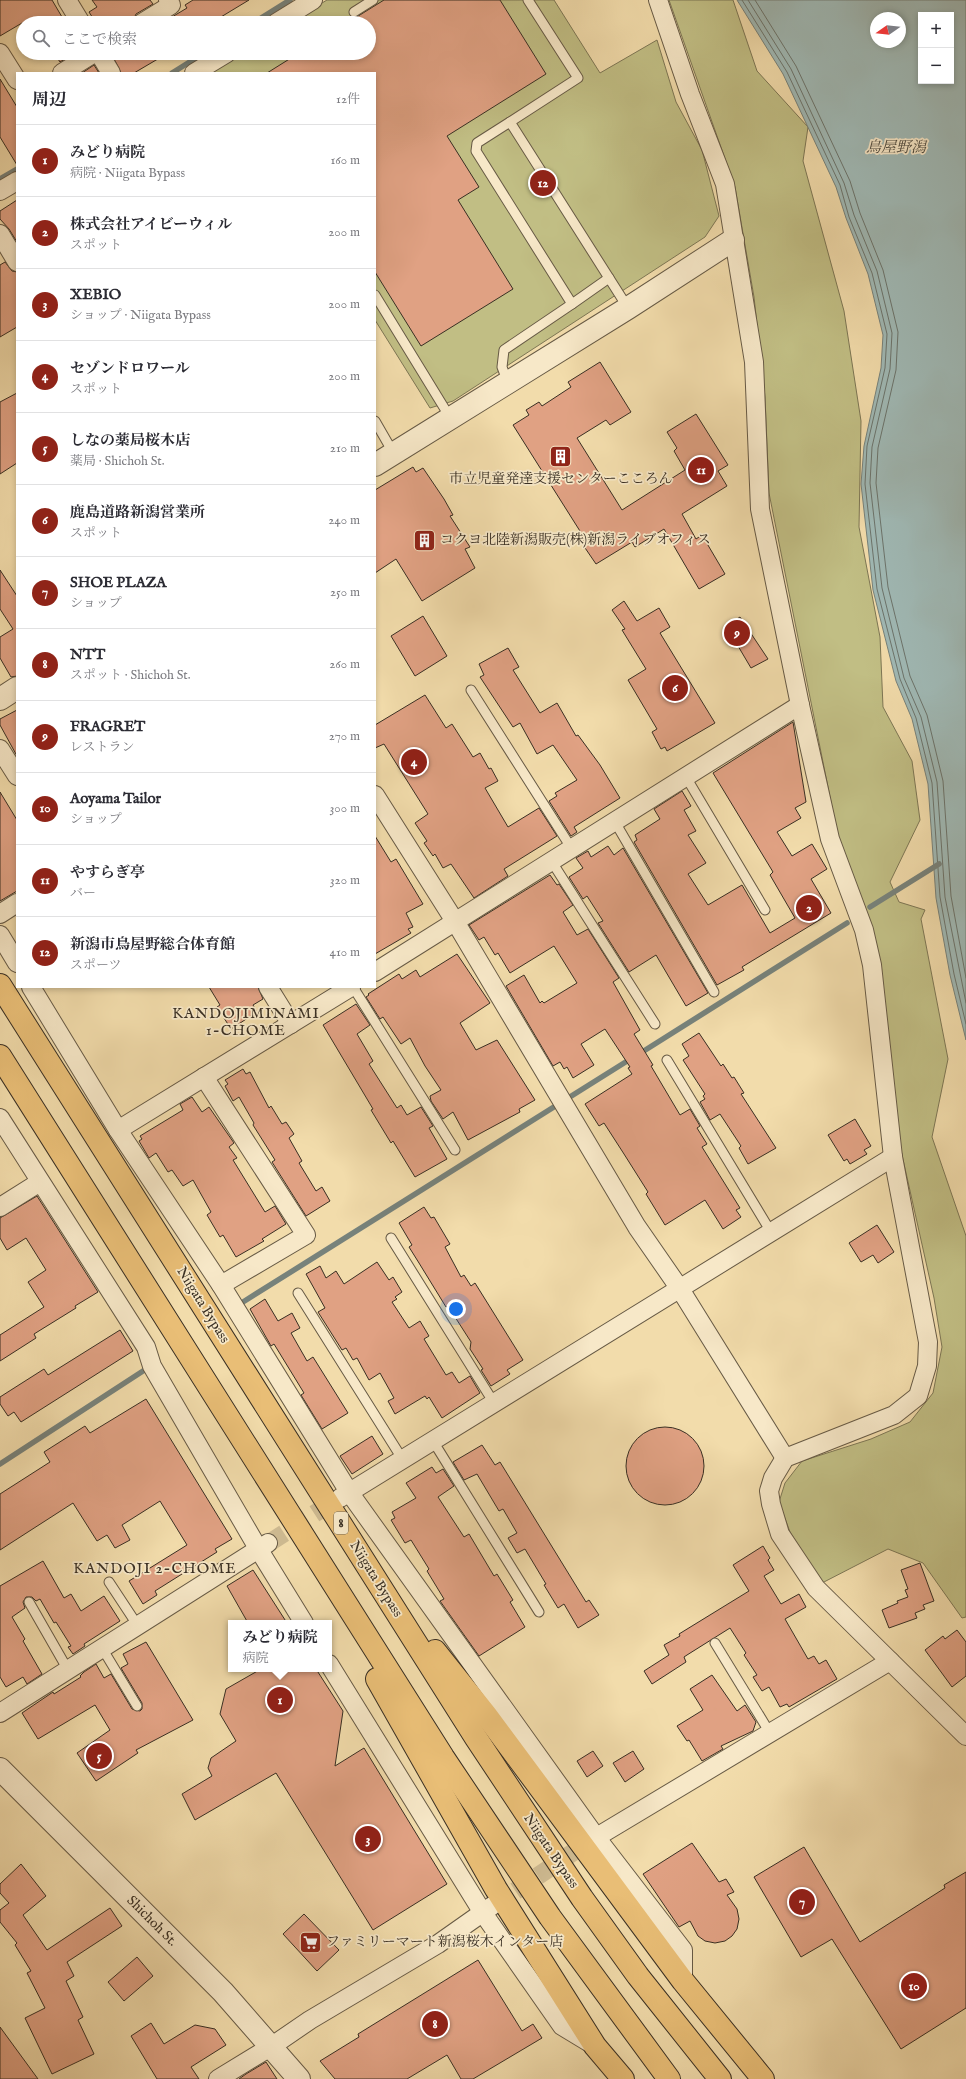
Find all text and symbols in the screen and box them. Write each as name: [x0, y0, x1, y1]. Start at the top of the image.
north arrow: [870, 12, 906, 48]
map controls: [918, 12, 954, 84]
button: +: [918, 12, 954, 48]
search box: [16, 16, 376, 60]
icon: search: [30, 27, 52, 49]
text: ここで検索: [62, 30, 137, 49]
button: −: [918, 48, 954, 84]
text: 周辺: [32, 90, 66, 111]
text: 12件: [336, 91, 360, 108]
water label: 鳥屋野潟: [866, 138, 928, 157]
text: みどり病院: [70, 143, 145, 162]
text: 1: [43, 152, 47, 169]
text: 160 m: [330, 152, 360, 169]
text: 病院 · Niigata Bypass: [70, 165, 185, 182]
pin: 12: [530, 168, 556, 198]
text: 株式会社アイビーウィル: [70, 215, 232, 234]
text: 2: [42, 224, 48, 241]
text: 200 m: [328, 224, 360, 241]
text: スポット: [70, 237, 122, 254]
text: XEBIO: [70, 285, 121, 304]
text: 3: [43, 296, 47, 313]
text: 200 m: [328, 296, 360, 313]
text: ショップ · Niigata Bypass: [70, 307, 211, 324]
text: セゾンドロワール: [70, 359, 190, 378]
text: 4: [42, 368, 48, 385]
text: 200 m: [328, 368, 360, 385]
text: スポット: [70, 381, 122, 398]
text: しなの薬局桜木店: [70, 431, 190, 450]
text: 5: [43, 440, 47, 457]
text: 210 m: [330, 440, 360, 457]
building icon: 市立児童発達支援センターこころん: [548, 444, 574, 470]
text: 薬局 · Shichoh St.: [70, 453, 165, 470]
pin: 11: [688, 455, 714, 485]
place label: 市立児童発達支援センターこころん: [449, 470, 673, 488]
text: 鹿島道路新潟営業所: [70, 503, 205, 522]
text: 6: [42, 512, 48, 529]
text: 240 m: [328, 512, 360, 529]
text: スポット: [70, 525, 122, 542]
building icon: コクヨ北陸新潟販売(株)新潟ライブオフィス: [412, 527, 438, 553]
place label: コクヨ北陸新潟販売(株)新潟ライブオフィス: [440, 531, 711, 549]
text: SHOE PLAZA: [70, 573, 166, 592]
text: 7: [42, 584, 48, 601]
text: 250 m: [330, 584, 360, 601]
text: ショップ: [70, 595, 122, 612]
pin: 9: [724, 618, 750, 648]
text: NTT: [70, 645, 105, 664]
text: 8: [42, 656, 48, 673]
text: 260 m: [329, 656, 360, 673]
text: スポット · Shichoh St.: [70, 667, 191, 684]
pin: 6: [662, 673, 688, 703]
text: FRAGRET: [70, 717, 145, 736]
text: 9: [42, 728, 48, 745]
text: 270 m: [329, 728, 360, 745]
text: レストラン: [70, 739, 135, 756]
pin: 4: [401, 747, 427, 777]
text: Aoyama Tailor: [70, 789, 161, 808]
text: 10: [39, 800, 51, 817]
text: 300 m: [329, 800, 360, 817]
text: ショップ: [70, 811, 122, 828]
text: やすらぎ亭: [70, 863, 145, 882]
text: 11: [40, 872, 50, 889]
text: 320 m: [330, 872, 360, 889]
text: バー: [70, 885, 96, 902]
pin: 2: [796, 893, 822, 923]
text: 新潟市鳥屋野総合体育館: [70, 935, 235, 954]
text: 12: [40, 944, 50, 961]
text: 410 m: [330, 944, 360, 961]
text: スポーツ: [70, 957, 121, 974]
district label: KANDOJIMINAMI 1-CHOME: [172, 1004, 320, 1040]
street label: Niigata Bypass: [172, 1263, 234, 1347]
your location: [446, 1299, 466, 1319]
road number: 8: [334, 1512, 348, 1534]
street label: Niigata Bypass: [345, 1537, 407, 1621]
district label: KANDOJI 2-CHOME: [73, 1559, 237, 1578]
popup: [228, 1620, 332, 1672]
text: みどり病院: [242, 1628, 318, 1647]
text: 病院: [242, 1650, 269, 1667]
pin: 1: [267, 1685, 293, 1715]
pin: 5: [86, 1741, 112, 1771]
street label: Niigata Bypass: [519, 1810, 583, 1892]
pin: 3: [355, 1824, 381, 1854]
pin: 7: [789, 1887, 815, 1917]
street label: Shichoh St.: [123, 1892, 181, 1950]
supermarket icon: ファミリーマート新潟桜木インター店: [298, 1929, 324, 1955]
place label: ファミリーマート新潟桜木インター店: [326, 1933, 563, 1951]
pin: 10: [901, 1971, 927, 2001]
pin: 8: [422, 2009, 448, 2039]

